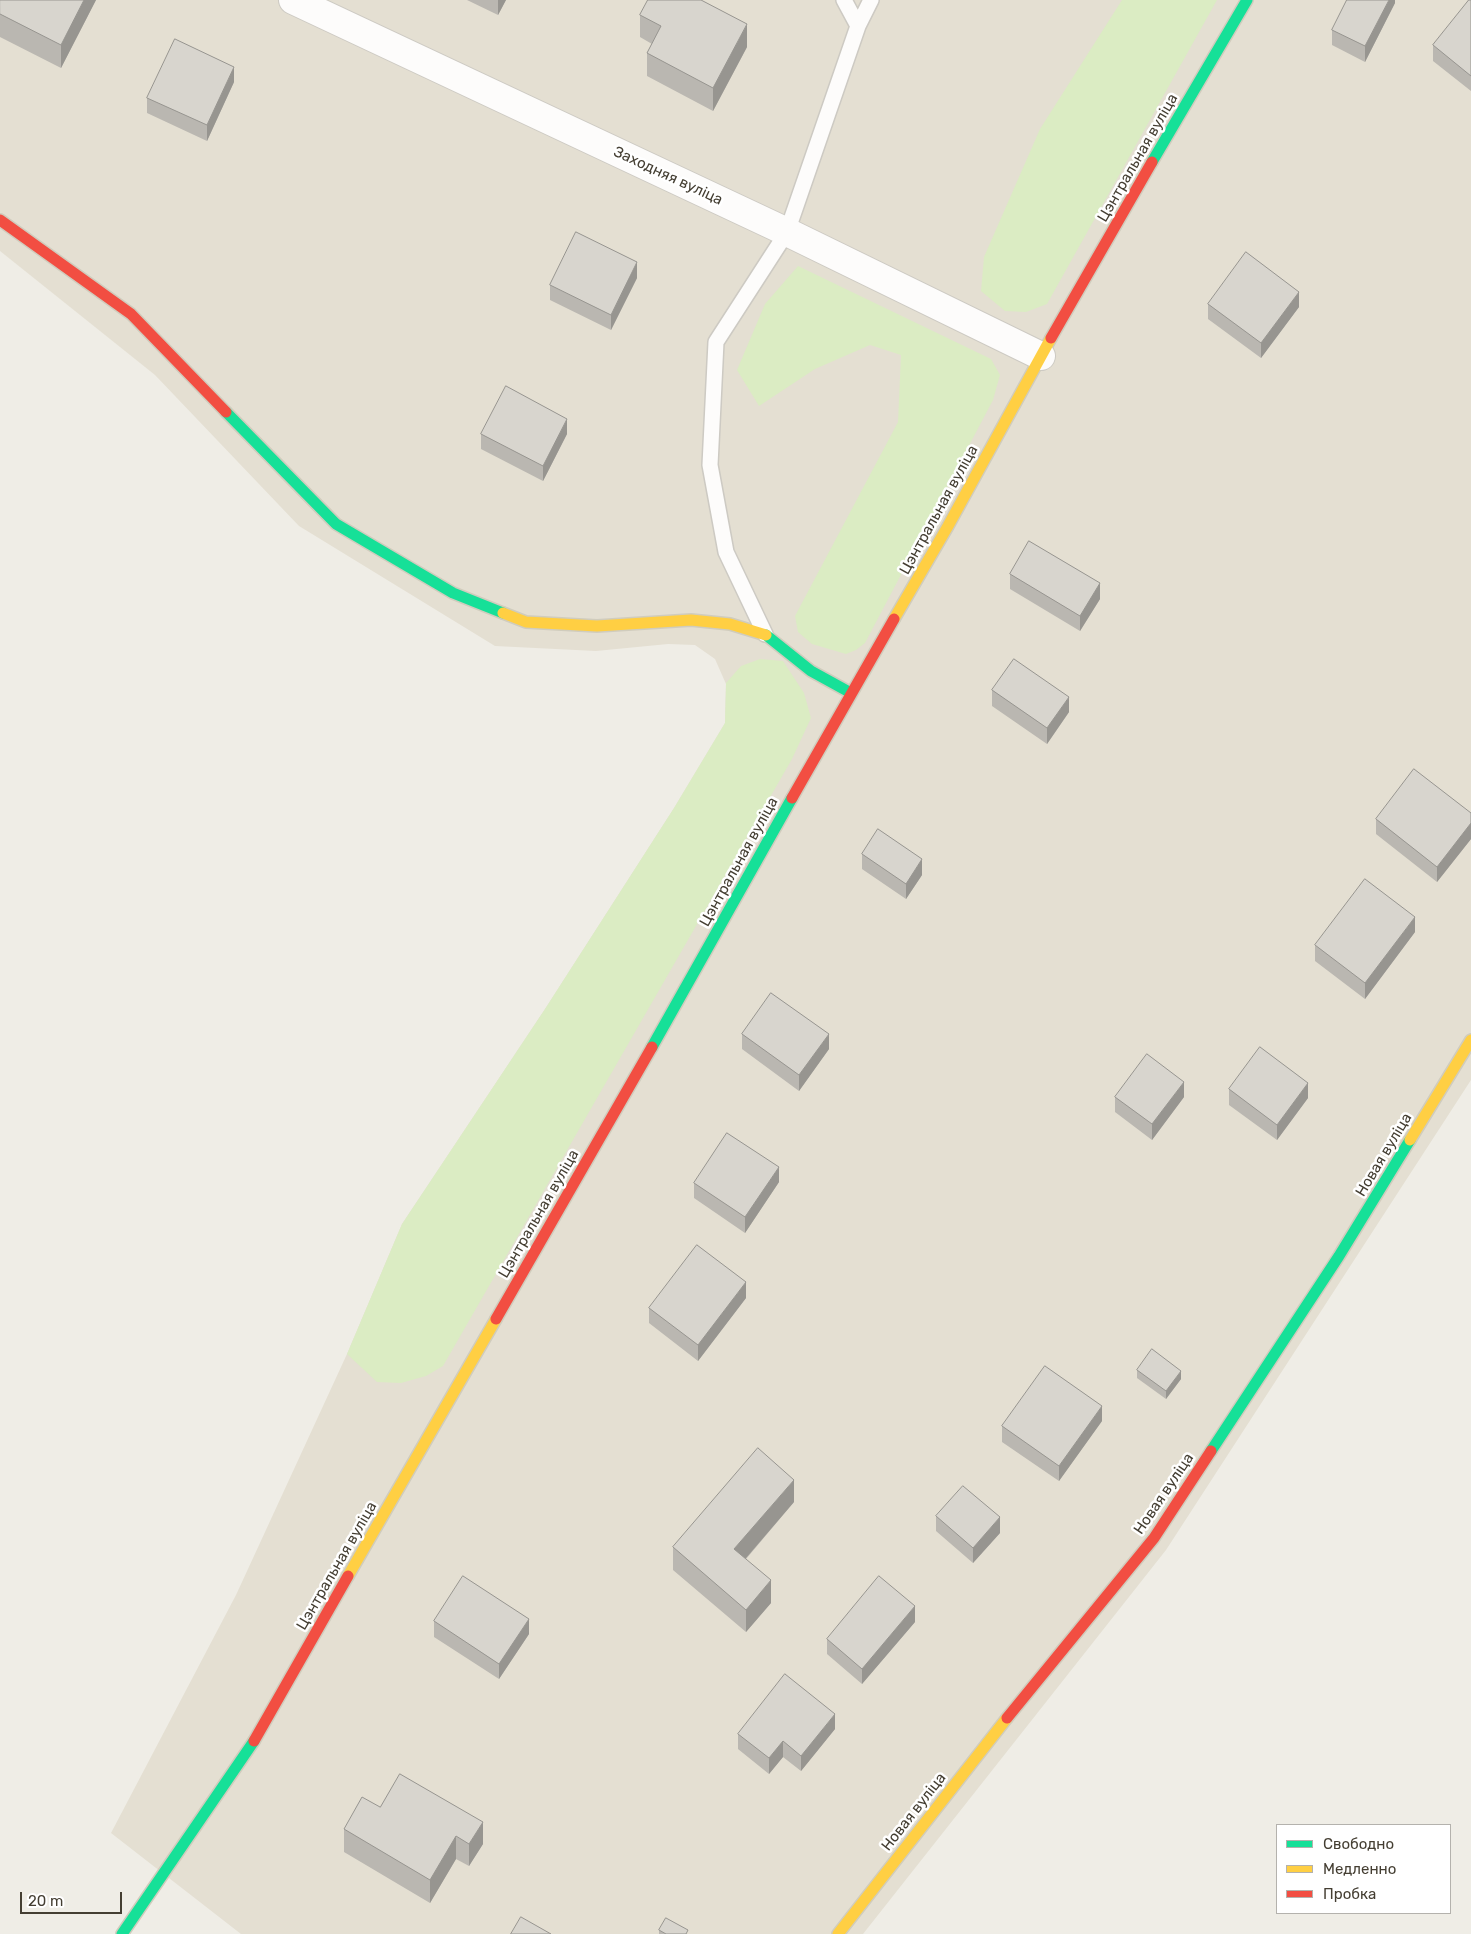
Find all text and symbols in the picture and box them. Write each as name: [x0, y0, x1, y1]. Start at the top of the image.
street label: Цэнтральная вуліца: [1094, 91, 1182, 225]
street label: Заходняя вуліца: [610, 143, 726, 209]
street label: Цэнтральная вуліца: [896, 442, 982, 578]
street label: Цэнтральная вуліца: [696, 794, 782, 930]
street label: Новая вуліца: [1352, 1110, 1416, 1200]
street label: Цэнтральная вуліца: [495, 1147, 583, 1281]
street label: Новая вуліца: [1130, 1450, 1198, 1538]
street label: Цэнтральная вуліца: [293, 1499, 381, 1633]
street label: Новая вуліца: [878, 1769, 950, 1855]
legend: [1276, 1824, 1451, 1914]
text: Свободно: [1323, 1835, 1394, 1853]
text: Медленно: [1323, 1860, 1396, 1878]
scale bar: [22, 1882, 125, 1914]
text: Пробка: [1323, 1885, 1376, 1903]
text: 20 m: [28, 1892, 63, 1910]

